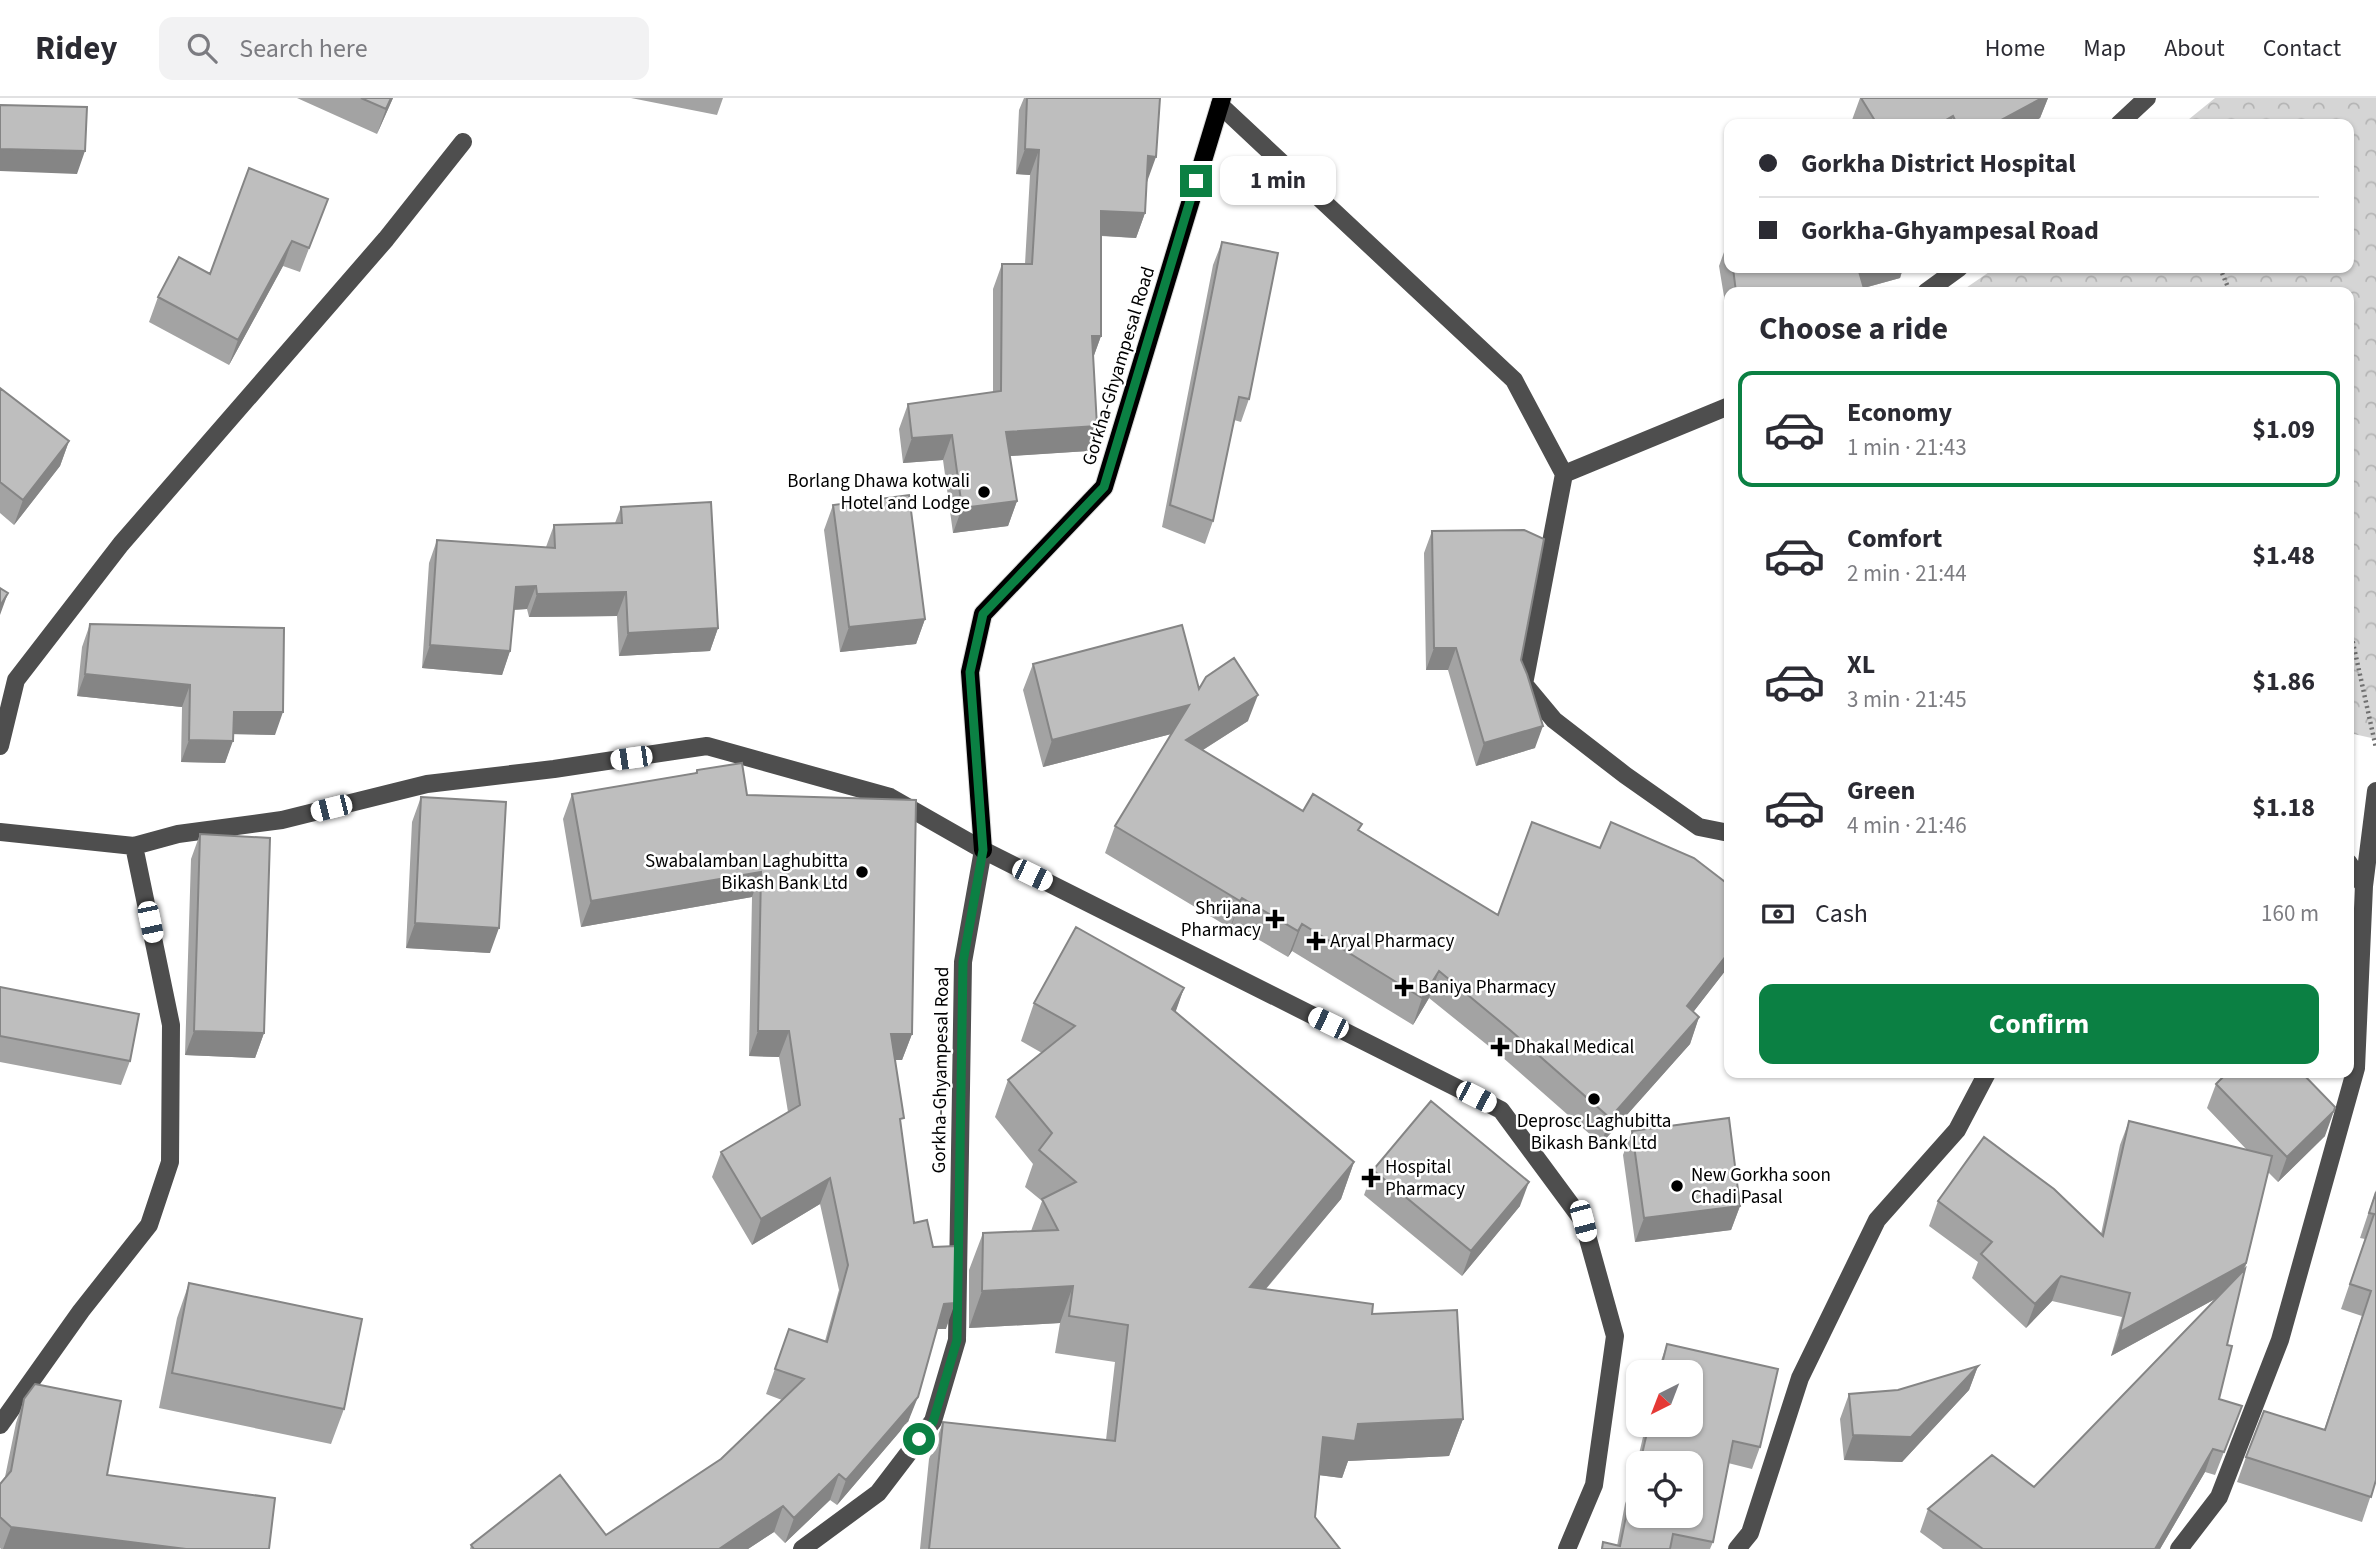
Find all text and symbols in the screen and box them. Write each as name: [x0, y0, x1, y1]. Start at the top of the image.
search box: [159, 17, 649, 80]
text: Ridey: [35, 25, 117, 72]
icon: search: [183, 29, 221, 67]
text: Search here: [239, 30, 368, 67]
text: Home: [1985, 31, 2045, 66]
text: Map: [2083, 31, 2126, 66]
text: About: [2164, 31, 2225, 66]
text: Contact: [2263, 31, 2341, 66]
text: Gorkha District Hospital: [1801, 145, 2076, 182]
callout: 1 min: [1220, 156, 1336, 206]
text: 1 min: [1250, 164, 1306, 197]
route end: [1180, 165, 1212, 197]
text: Gorkha-Ghyampesal Road: [1801, 212, 2099, 249]
street label: Gorkha-Ghyampesal Road: [1076, 263, 1162, 469]
text: Choose a ride: [1759, 306, 1948, 352]
text: Economy: [1847, 394, 1952, 431]
icon: car: [1763, 398, 1826, 461]
text: $1.09: [2252, 411, 2315, 448]
text: 1 min · 21:43: [1847, 431, 1967, 464]
place label: Borlang Dhawa kotwali Hotel and Lodge: [787, 468, 970, 517]
marker: Borlang Dhawa kotwali Hotel and Lodge: [976, 484, 992, 500]
text: Comfort: [1847, 520, 1942, 557]
icon: car: [1763, 524, 1826, 587]
text: $1.48: [2252, 537, 2315, 574]
text: 2 min · 21:44: [1847, 557, 1967, 590]
text: XL: [1847, 646, 1875, 683]
icon: car: [1763, 650, 1826, 713]
text: $1.86: [2252, 663, 2315, 700]
text: 3 min · 21:45: [1847, 683, 1967, 716]
car: [609, 745, 654, 771]
text: Green: [1847, 772, 1915, 809]
icon: car: [1763, 776, 1826, 839]
text: $1.18: [2252, 789, 2315, 826]
car: [309, 793, 354, 823]
text: 4 min · 21:46: [1847, 809, 1967, 842]
place label: Swabalamban Laghubitta Bikash Bank Ltd: [645, 848, 848, 897]
car: [1009, 856, 1056, 894]
marker: Swabalamban Laghubitta Bikash Bank Ltd: [854, 864, 870, 880]
place label: Shrijana Pharmacy: [1181, 895, 1261, 944]
icon: cash: [1759, 895, 1797, 933]
text: Cash: [1815, 895, 1868, 932]
text: 160 m: [2261, 897, 2319, 930]
car: [136, 899, 165, 945]
marker: Shrijana Pharmacy: [1267, 911, 1283, 927]
place label: Aryal Pharmacy: [1330, 928, 1454, 955]
marker: Aryal Pharmacy: [1308, 933, 1324, 949]
street label: Gorkha-Ghyampesal Road: [926, 966, 956, 1174]
place label: Baniya Pharmacy: [1418, 974, 1556, 1001]
marker: Baniya Pharmacy: [1396, 979, 1412, 995]
button: Confirm: [1759, 984, 2319, 1064]
car: [1305, 1004, 1352, 1042]
place label: Dhakal Medical: [1514, 1034, 1635, 1061]
marker: Dhakal Medical: [1492, 1039, 1508, 1055]
car: [1453, 1078, 1500, 1116]
marker: Deprosc Laghubitta Bikash Bank Ltd: [1586, 1091, 1602, 1107]
place label: Deprosc Laghubitta Bikash Bank Ltd: [1517, 1108, 1671, 1157]
place label: Hospital Pharmacy: [1385, 1154, 1465, 1203]
place label: New Gorkha soon Chadi Pasal: [1691, 1162, 1831, 1211]
marker: Hospital Pharmacy: [1363, 1170, 1379, 1186]
marker: New Gorkha soon Chadi Pasal: [1669, 1178, 1685, 1194]
car: [1568, 1198, 1599, 1244]
north arrow: [1626, 1360, 1703, 1437]
map controls: [1626, 1360, 1703, 1528]
route start: [903, 1423, 935, 1455]
button: locate: [1626, 1451, 1703, 1528]

